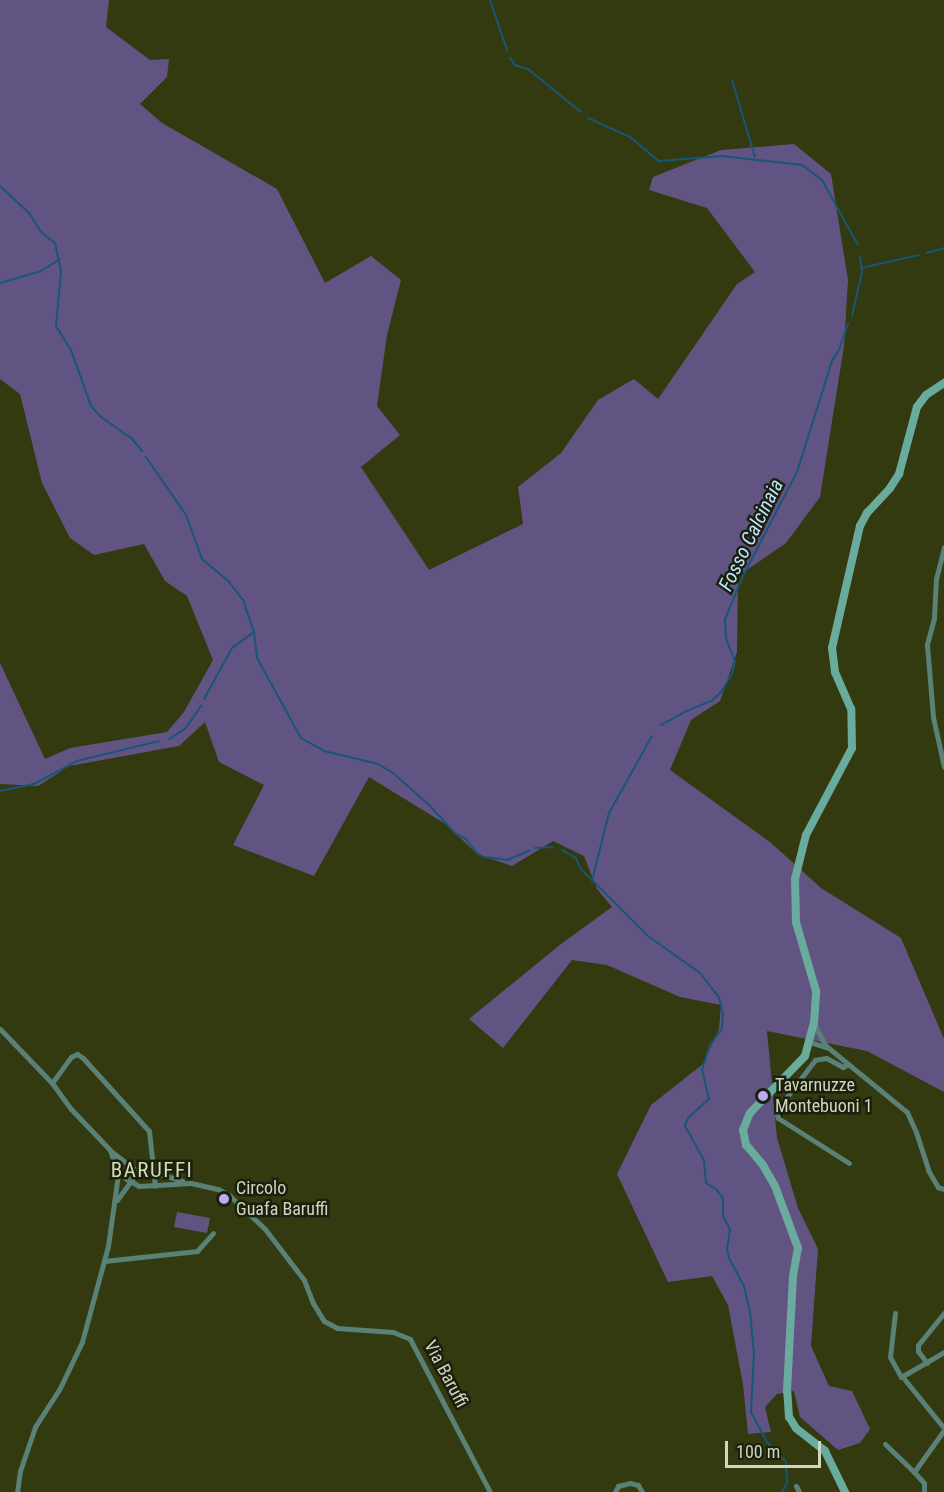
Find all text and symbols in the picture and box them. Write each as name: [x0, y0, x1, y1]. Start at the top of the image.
water label: Fosso Calcinaia: [714, 475, 788, 595]
place label: Tavarnuzze Montebuoni 1: [775, 1075, 873, 1118]
marker: Tavarnuzze Montebuoni 1: [756, 1089, 770, 1103]
district label: BARUFFI: [111, 1157, 193, 1183]
place label: Circolo Guafa Baruffi: [236, 1178, 328, 1220]
marker: Circolo Guafa Baruffi: [217, 1192, 231, 1206]
street label: Via Baruffi: [419, 1337, 473, 1411]
scale bar: [728, 1429, 824, 1467]
text: 100 m: [736, 1441, 780, 1462]

